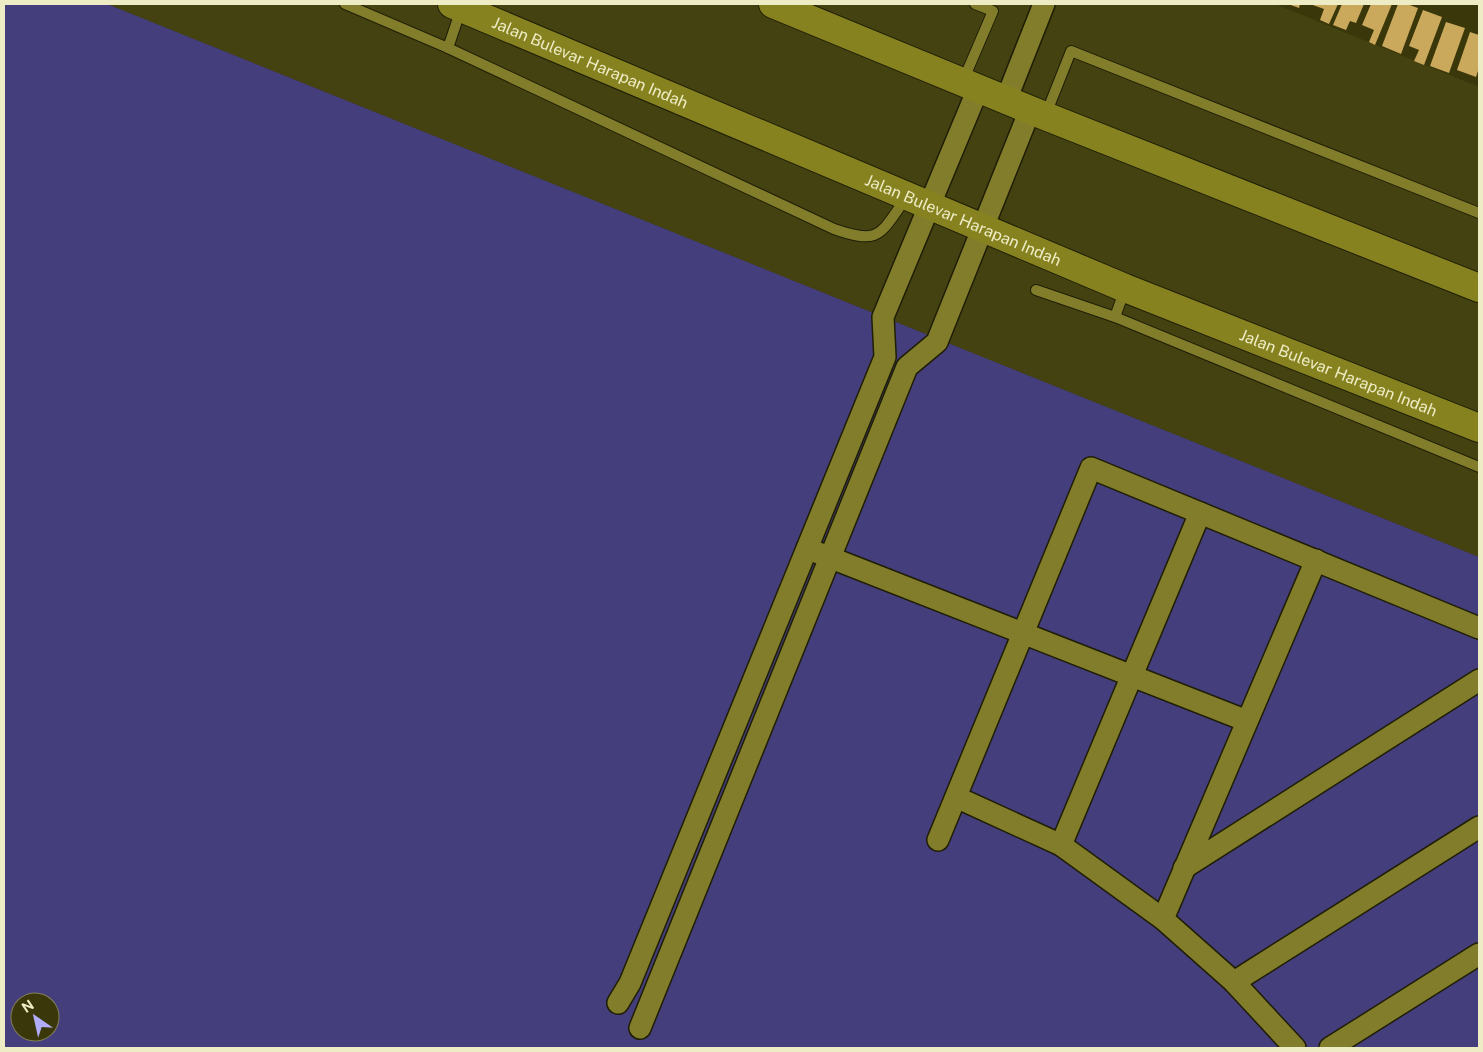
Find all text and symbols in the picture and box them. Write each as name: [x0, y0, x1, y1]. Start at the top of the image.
street label: Jalan Bulevar Harapan Indah: [489, 13, 691, 113]
street label: Jalan Bulevar Harapan Indah: [862, 170, 1064, 270]
street label: Jalan Bulevar Harapan Indah: [1237, 325, 1440, 421]
north arrow: [10, 992, 60, 1042]
text: N: [19, 997, 37, 1016]

